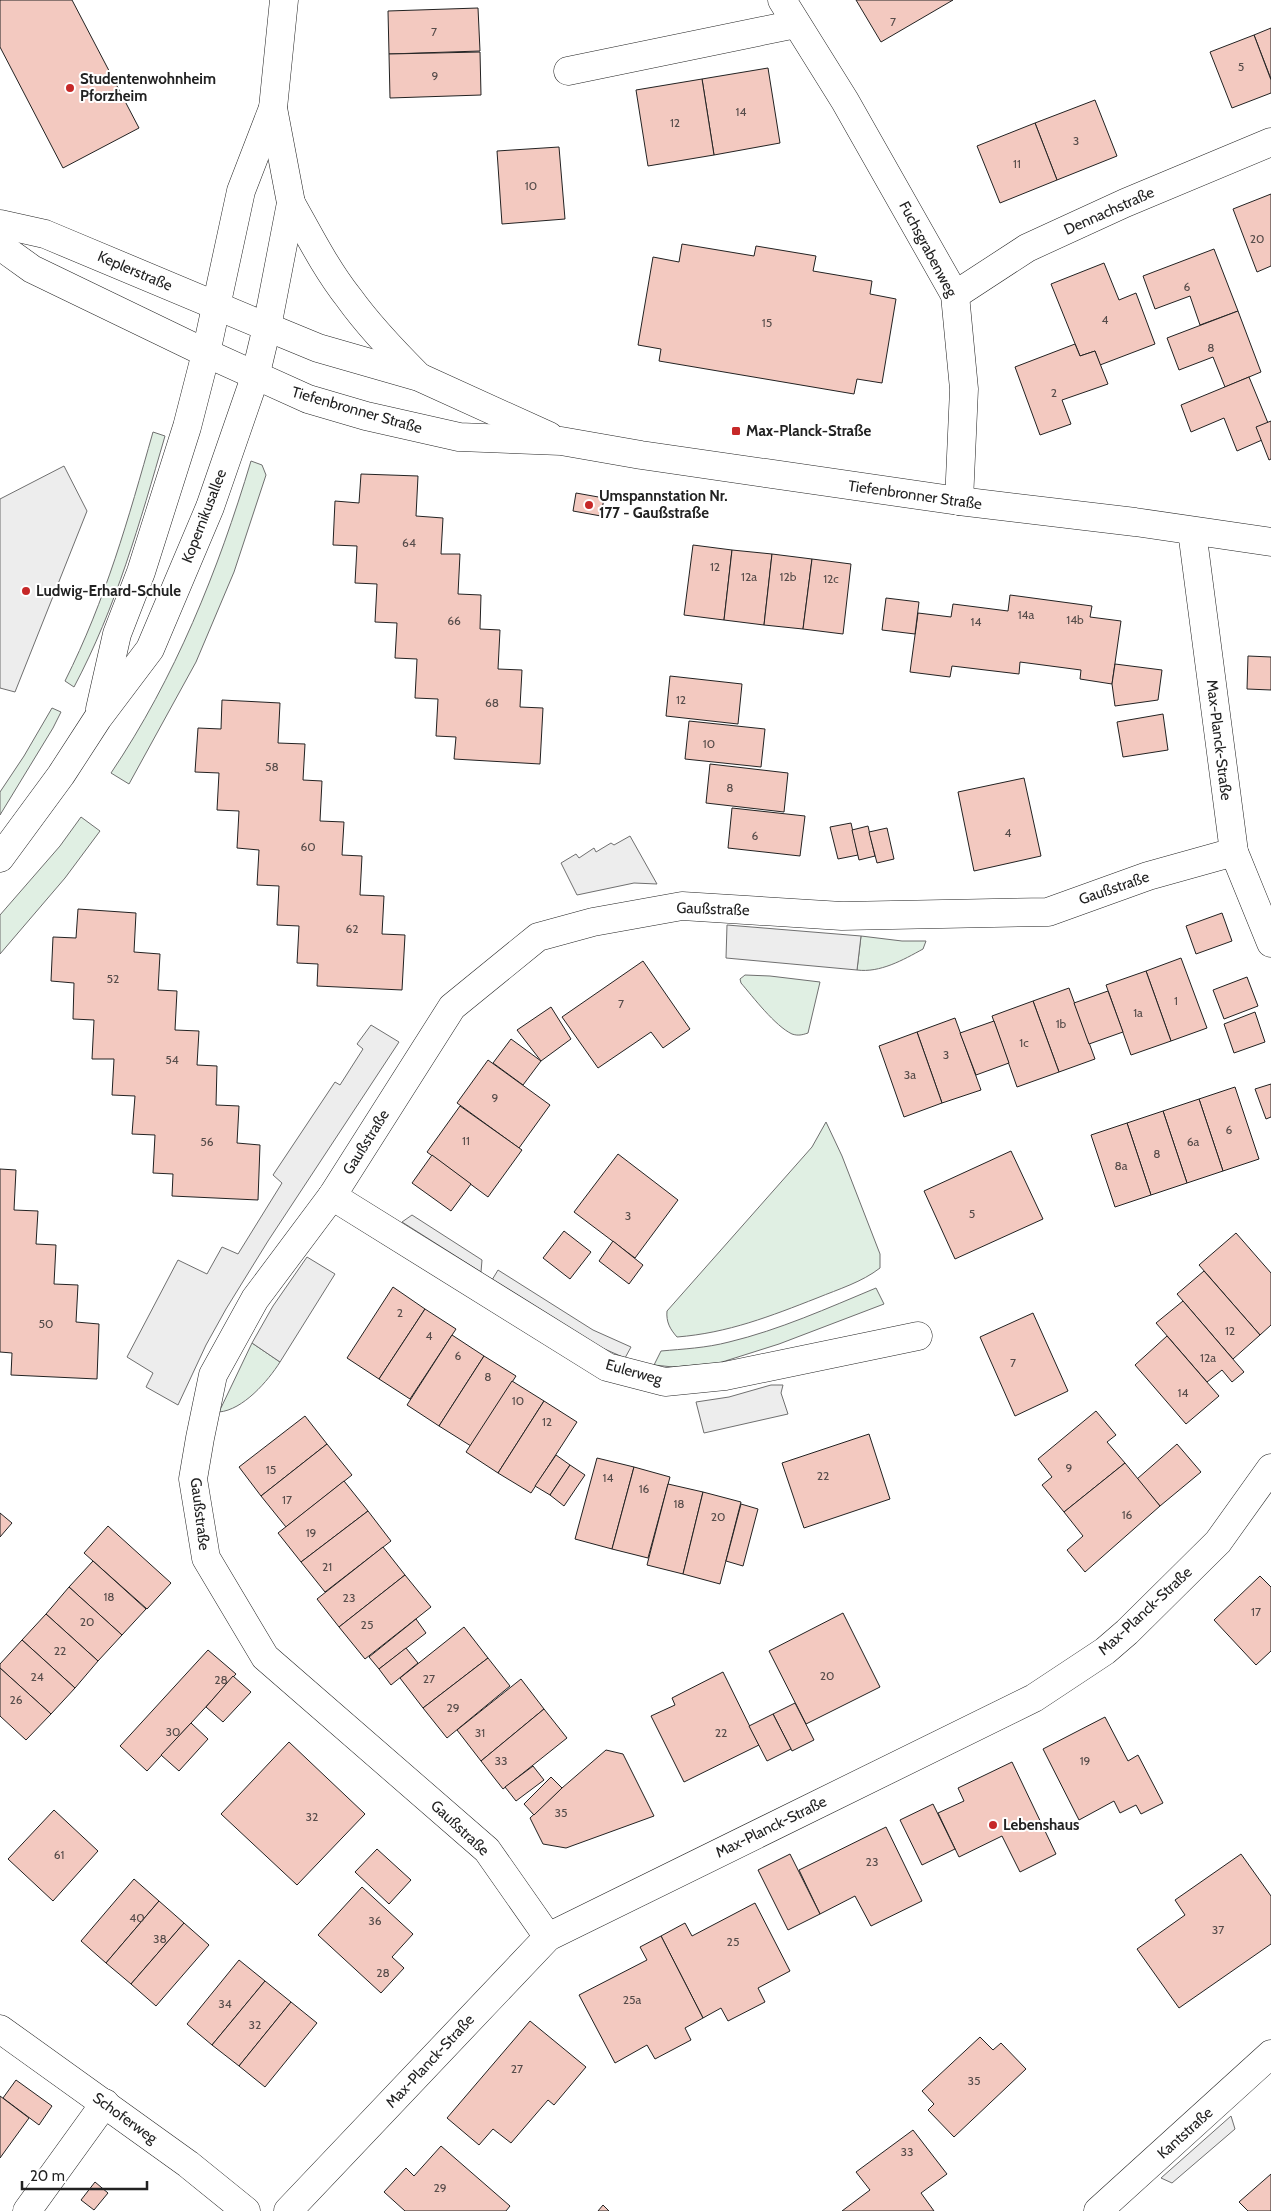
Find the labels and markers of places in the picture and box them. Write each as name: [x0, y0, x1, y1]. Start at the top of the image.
place label: Studentenwohnheim Pforzheim: [80, 70, 216, 105]
marker: Studentenwohnheim Pforzheim: [64, 82, 76, 94]
place label: Max-Planck-Straße: [746, 422, 871, 440]
marker: Max-Planck-Straße: [730, 425, 742, 437]
place label: Umspannstation Nr. 177 - Gaußstraße: [599, 487, 728, 522]
marker: Umspannstation Nr. 177 - Gaußstraße: [583, 499, 595, 511]
place label: Ludwig-Erhard-Schule: [36, 582, 181, 600]
marker: Ludwig-Erhard-Schule: [20, 585, 32, 597]
place label: Lebenshaus: [1003, 1816, 1079, 1834]
marker: Lebenshaus: [987, 1819, 999, 1831]

